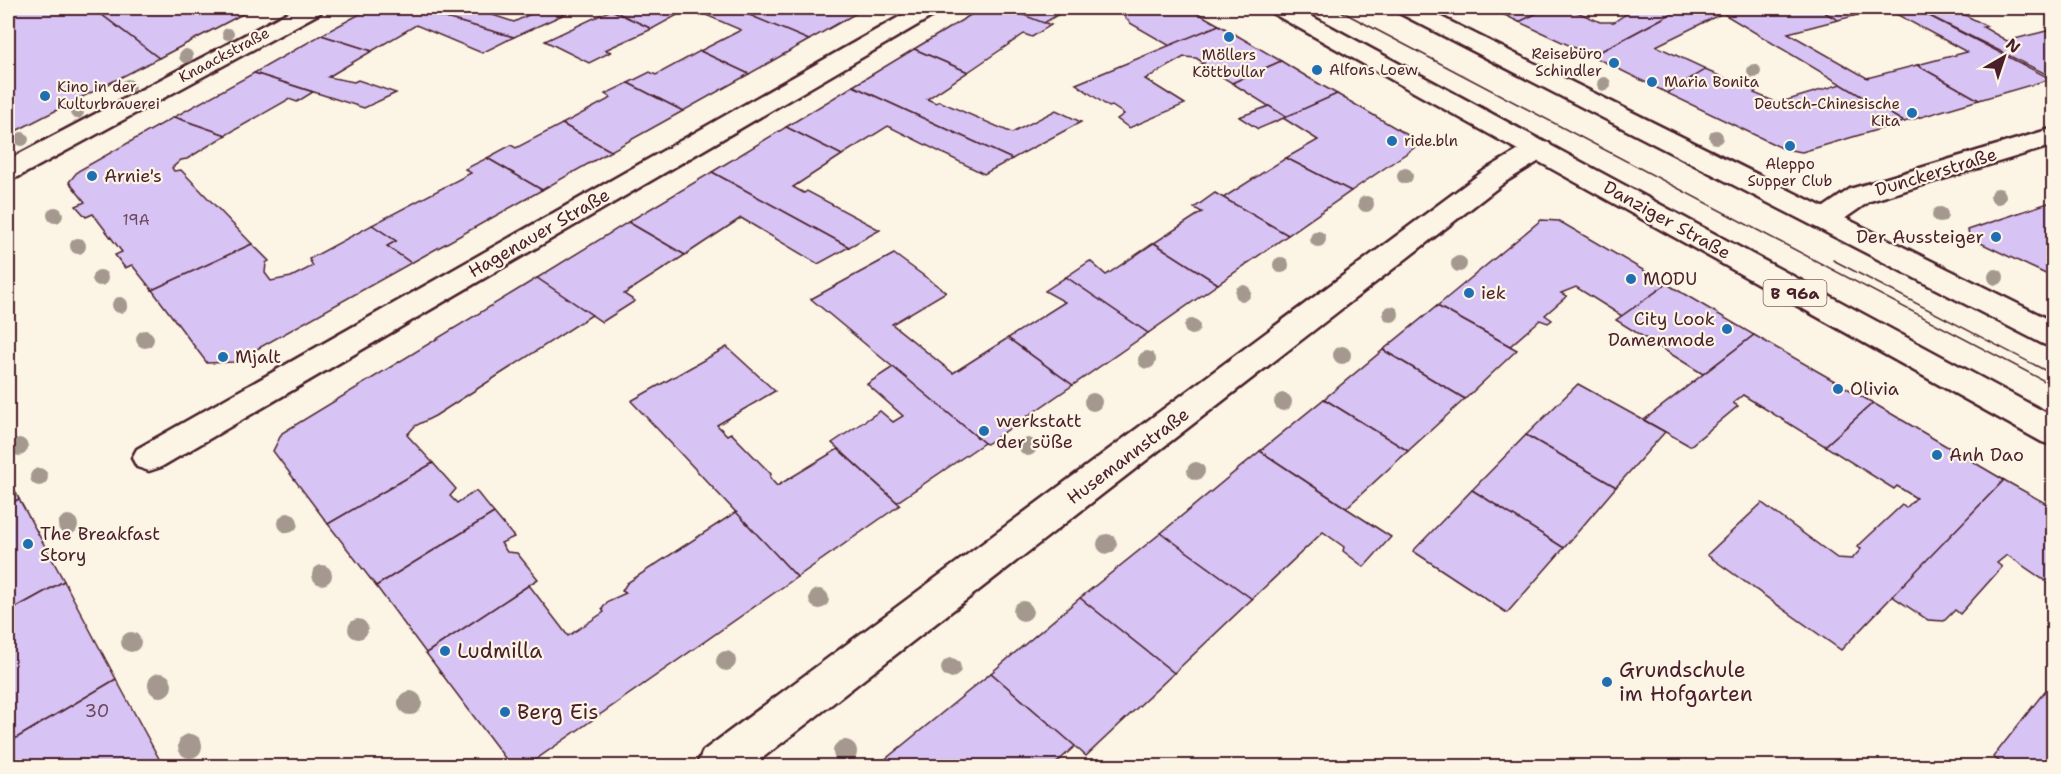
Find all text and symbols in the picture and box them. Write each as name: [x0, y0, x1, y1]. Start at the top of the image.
street label: Knaackstraße: [175, 23, 273, 87]
north arrow: [1974, 27, 2034, 87]
marker: Möllers Köttbullar: [1222, 30, 1236, 44]
text: N: [2002, 34, 2025, 58]
place label: Reisebüro Schindler: [1531, 44, 1602, 81]
place label: Möllers Köttbullar: [1192, 45, 1266, 82]
marker: Reisebüro Schindler: [1607, 56, 1621, 70]
place label: Alfons Loew: [1329, 60, 1418, 80]
marker: Alfons Loew: [1310, 63, 1324, 77]
place label: Maria Bonita: [1664, 72, 1760, 92]
marker: Maria Bonita: [1645, 75, 1659, 89]
place label: Kino in der Kulturbrauerei: [57, 77, 160, 114]
marker: Kino in der Kulturbrauerei: [38, 89, 52, 103]
place label: Deutsch-Chinesische Kita: [1754, 94, 1901, 131]
marker: Deutsch-Chinesische Kita: [1905, 106, 1919, 120]
place label: ride.bln: [1404, 131, 1458, 151]
marker: ride.bln: [1385, 134, 1399, 148]
marker: Aleppo Supper Club: [1783, 139, 1797, 153]
street label: Dunckerstraße: [1872, 142, 2000, 202]
place label: Aleppo Supper Club: [1748, 154, 1832, 191]
place label: Arnie's: [104, 164, 162, 188]
marker: Arnie's: [85, 169, 99, 183]
street label: Danziger Straße: [1599, 175, 1735, 265]
street label: Hagenauer Straße: [464, 183, 614, 283]
house number: 19A: [122, 210, 150, 230]
place label: Der Aussteiger: [1856, 225, 1984, 249]
marker: Der Aussteiger: [1989, 230, 2003, 244]
place label: MODU: [1643, 267, 1697, 291]
marker: MODU: [1624, 272, 1638, 286]
road number: B 96a: [1764, 280, 1826, 306]
place label: iek: [1481, 281, 1506, 305]
marker: iek: [1462, 286, 1476, 300]
place label: City Look Damenmode: [1608, 307, 1715, 352]
marker: City Look Damenmode: [1720, 322, 1734, 336]
place label: Mjalt: [235, 345, 281, 369]
marker: Mjalt: [216, 350, 230, 364]
place label: Olivia: [1850, 377, 1899, 401]
marker: Olivia: [1831, 382, 1845, 396]
street label: Husemannstraße: [1062, 402, 1194, 510]
place label: werkstatt der süße: [996, 409, 1082, 454]
marker: werkstatt der süße: [977, 424, 991, 438]
place label: Anh Dao: [1949, 443, 2024, 467]
marker: Anh Dao: [1930, 448, 1944, 462]
place label: The Breakfast Story: [40, 522, 160, 567]
marker: The Breakfast Story: [21, 537, 35, 551]
place label: Ludmilla: [457, 637, 542, 665]
marker: Ludmilla: [438, 644, 452, 658]
place label: Grundschule im Hofgarten: [1619, 656, 1753, 708]
marker: Grundschule im Hofgarten: [1600, 675, 1614, 689]
place label: Berg Eis: [517, 698, 599, 726]
house number: 30: [85, 699, 109, 723]
marker: Berg Eis: [498, 705, 512, 719]

